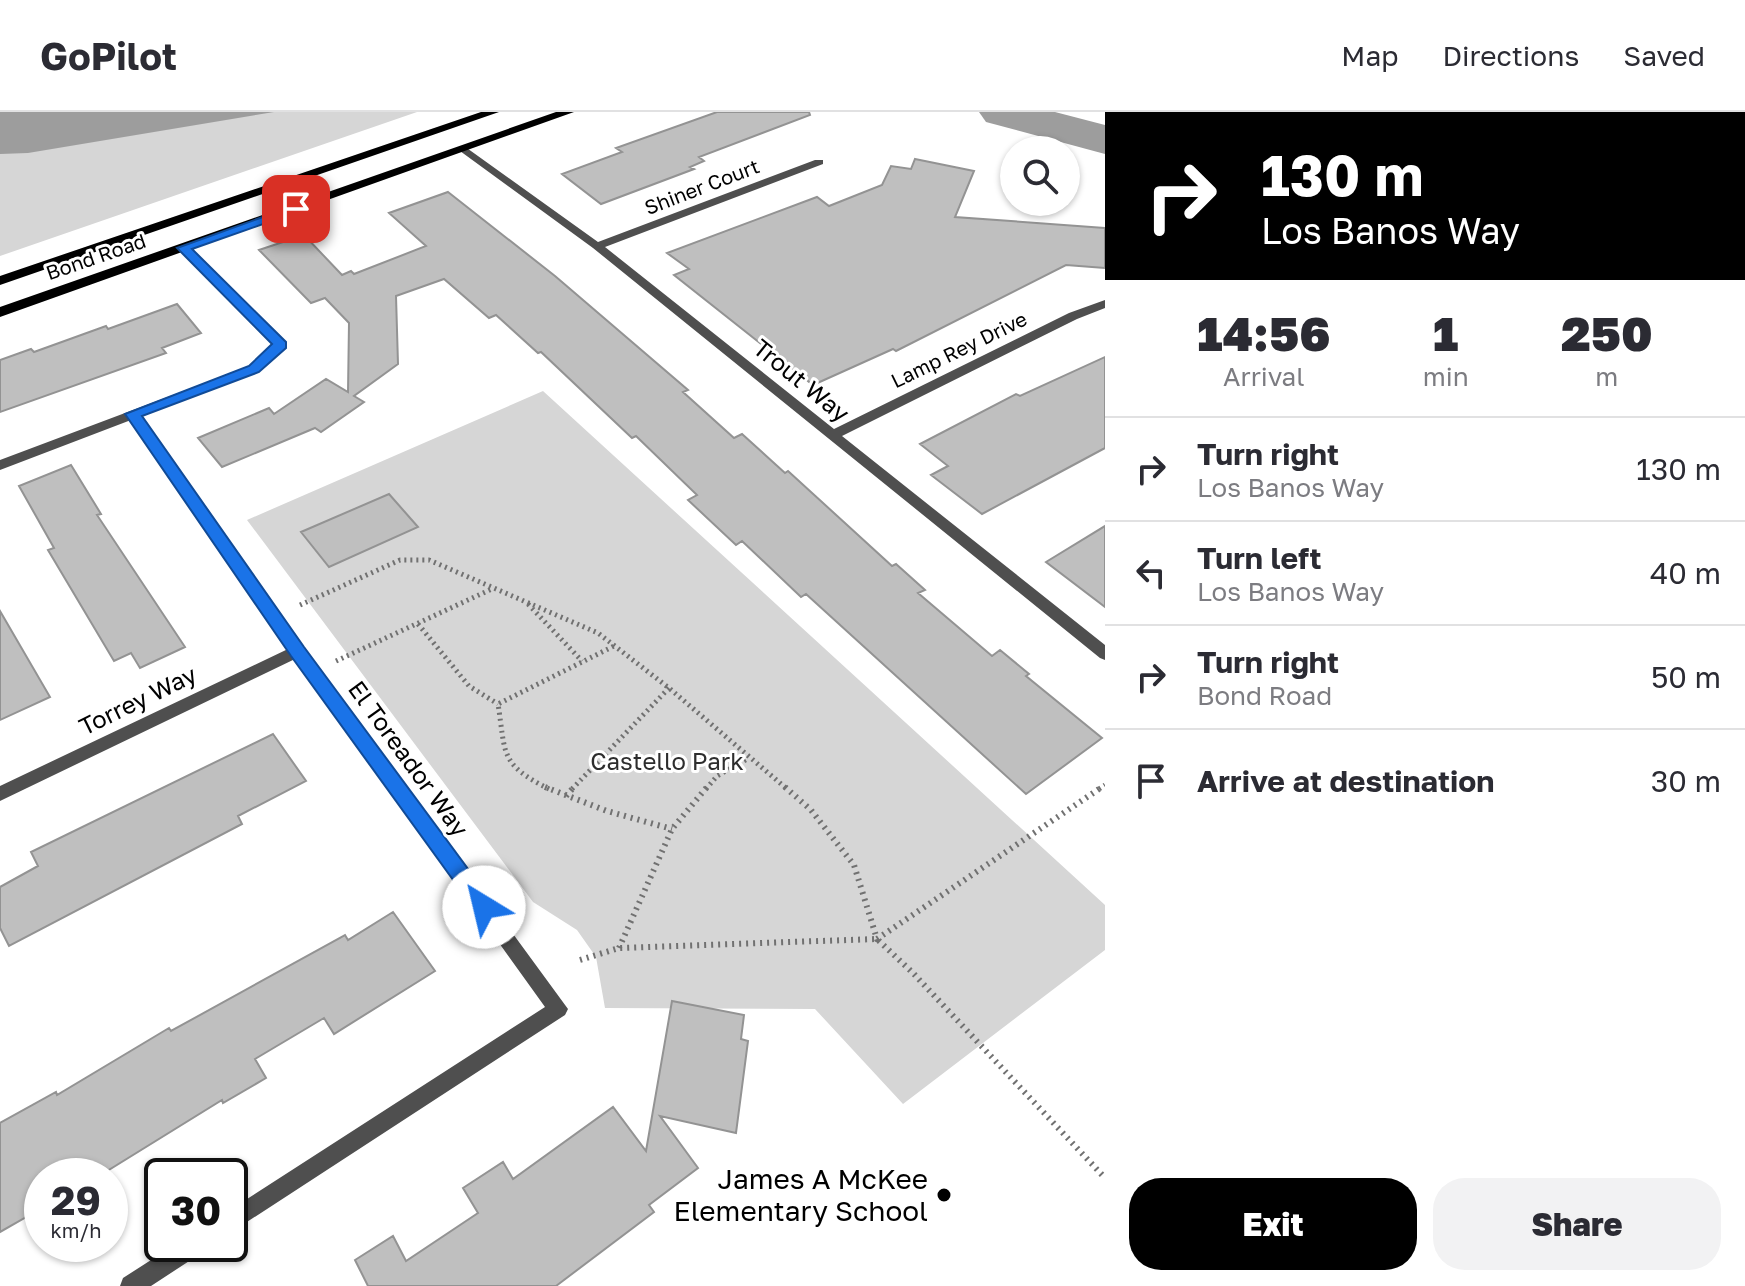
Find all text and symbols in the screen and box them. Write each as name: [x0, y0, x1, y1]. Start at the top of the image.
text: GoPilot: [40, 33, 177, 78]
text: Map: [1341, 39, 1398, 72]
text: Directions: [1442, 39, 1579, 72]
text: Saved: [1623, 39, 1705, 72]
map controls: [1000, 136, 1080, 216]
button: search: [1000, 136, 1080, 216]
text: 130 m: [1261, 141, 1423, 208]
icon: right: [1129, 144, 1233, 248]
street label: Shiner Court: [641, 153, 762, 219]
pin: [262, 175, 330, 243]
icon: arrive: [274, 187, 318, 231]
text: Los Banos Way: [1261, 209, 1520, 252]
street label: Bond Road: [43, 228, 149, 284]
text: 14:56: [1197, 304, 1330, 362]
text: 1: [1433, 304, 1458, 362]
text: 250: [1561, 304, 1653, 362]
street label: Lamp Rey Drive: [887, 306, 1030, 392]
street label: Trout Way: [748, 332, 856, 427]
text: Arrival: [1223, 361, 1305, 392]
text: min: [1423, 361, 1469, 392]
text: m: [1595, 361, 1618, 392]
text: Turn right: [1197, 436, 1339, 472]
icon: right: [1129, 447, 1173, 491]
text: 130 m: [1636, 451, 1721, 487]
text: Los Banos Way: [1197, 472, 1384, 503]
text: Turn left: [1197, 540, 1322, 576]
icon: left: [1129, 551, 1173, 595]
text: 40 m: [1650, 555, 1721, 591]
text: Los Banos Way: [1197, 576, 1384, 607]
text: Turn right: [1197, 644, 1339, 680]
icon: right: [1129, 655, 1173, 699]
street label: Torrey Way: [74, 659, 201, 741]
text: 50 m: [1651, 659, 1721, 695]
street label: El Toreador Way: [343, 675, 475, 842]
text: Bond Road: [1197, 680, 1332, 711]
park label: Castello Park: [590, 746, 744, 775]
icon: arrive: [1129, 759, 1173, 803]
text: Arrive at destination: [1197, 763, 1494, 799]
text: 30 m: [1651, 763, 1721, 799]
position arrow: [442, 865, 526, 949]
speed limit sign: 30: [144, 1158, 248, 1262]
place label: James A McKee Elementary School: [674, 1162, 928, 1227]
text: 29: [51, 1176, 101, 1224]
button: Exit: [1129, 1178, 1417, 1270]
button: Share: [1433, 1178, 1721, 1270]
marker: James A McKee Elementary School: [935, 1186, 953, 1204]
text: km/h: [51, 1218, 101, 1242]

